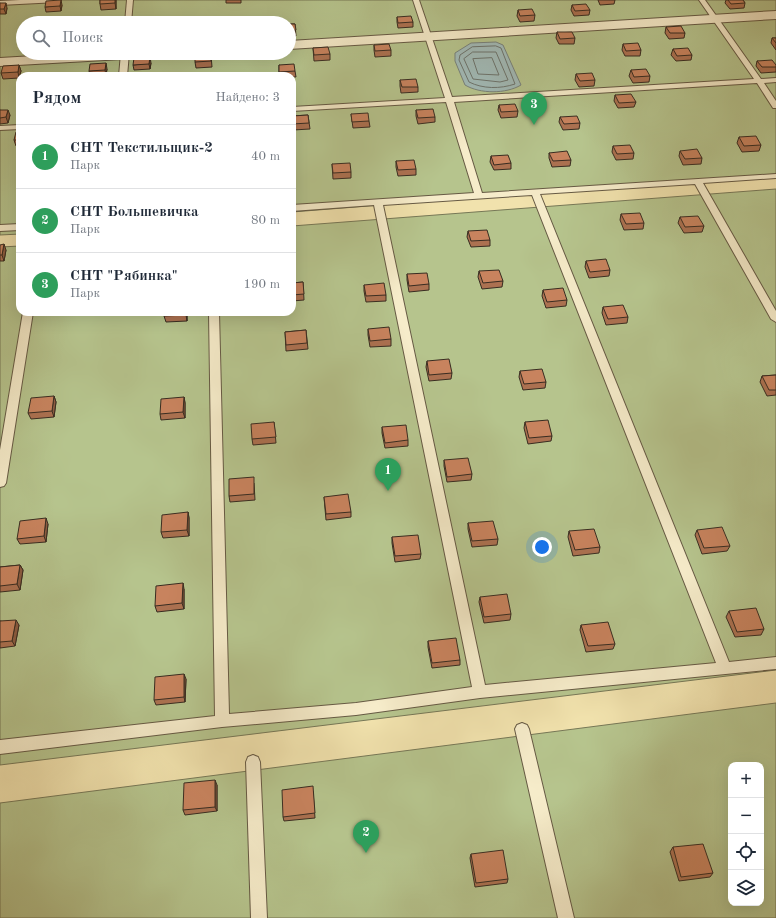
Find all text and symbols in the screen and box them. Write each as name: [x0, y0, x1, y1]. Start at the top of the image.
search box: [16, 16, 296, 60]
icon: search: [30, 27, 52, 49]
text: Поиск: [62, 31, 103, 46]
text: Рядом: [32, 90, 81, 107]
text: Найдено: 3: [216, 91, 280, 104]
pin: 3: [521, 92, 547, 125]
text: СНТ Текстильщик-2: [70, 141, 213, 156]
text: 1: [41, 150, 49, 163]
text: 40 m: [251, 150, 280, 163]
text: Парк: [70, 159, 100, 172]
text: СНТ Большевичка: [70, 205, 199, 220]
text: 2: [41, 214, 49, 227]
text: 80 m: [251, 214, 280, 227]
text: Парк: [70, 223, 100, 236]
text: СНТ "Рябинка": [70, 269, 178, 284]
text: 3: [41, 278, 49, 291]
text: 190 m: [243, 278, 280, 291]
text: Парк: [70, 287, 100, 300]
pin: 1: [375, 458, 401, 491]
your location: [532, 537, 552, 557]
map controls: [728, 762, 764, 906]
button: +: [728, 762, 764, 798]
button: −: [728, 798, 764, 834]
pin: 2: [353, 820, 379, 853]
button: locate: [728, 834, 764, 870]
button: layers: [728, 870, 764, 906]

